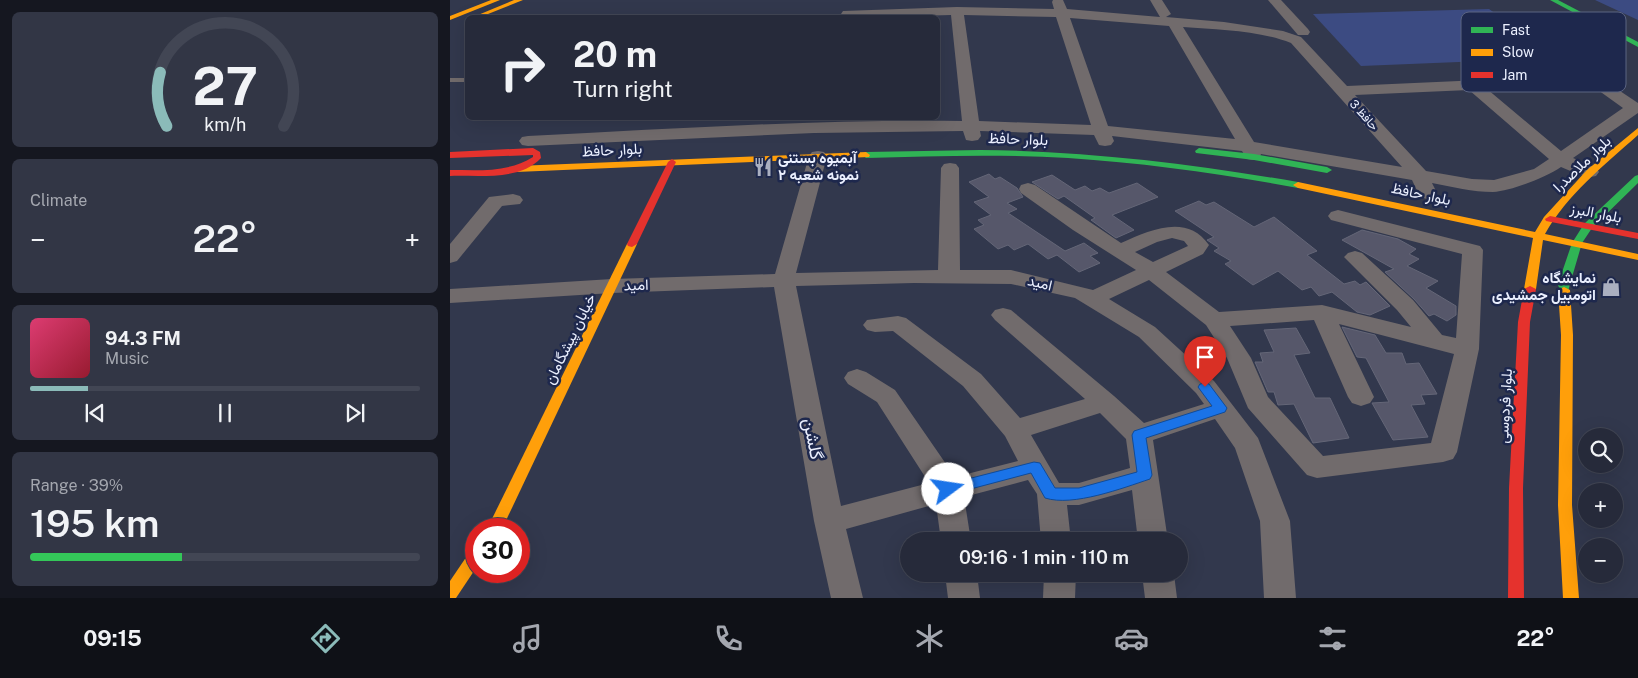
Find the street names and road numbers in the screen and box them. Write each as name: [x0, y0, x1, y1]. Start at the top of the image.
street label: حافظ 3: [1347, 97, 1381, 133]
street label: بلوار حافظ: [987, 129, 1049, 149]
street label: بلوار ملاصدرا: [1549, 132, 1615, 196]
street label: بلوار حافظ: [581, 139, 643, 161]
street label: بلوار حافظ: [1390, 179, 1452, 209]
street label: بلوار البرز: [1568, 199, 1623, 227]
street label: امید: [1026, 271, 1054, 295]
street label: امید: [623, 276, 649, 294]
street label: خیابان پیشگامان: [540, 291, 601, 388]
street label: بلوار فردوسی: [1494, 368, 1517, 444]
street label: گلشن: [798, 416, 828, 462]

